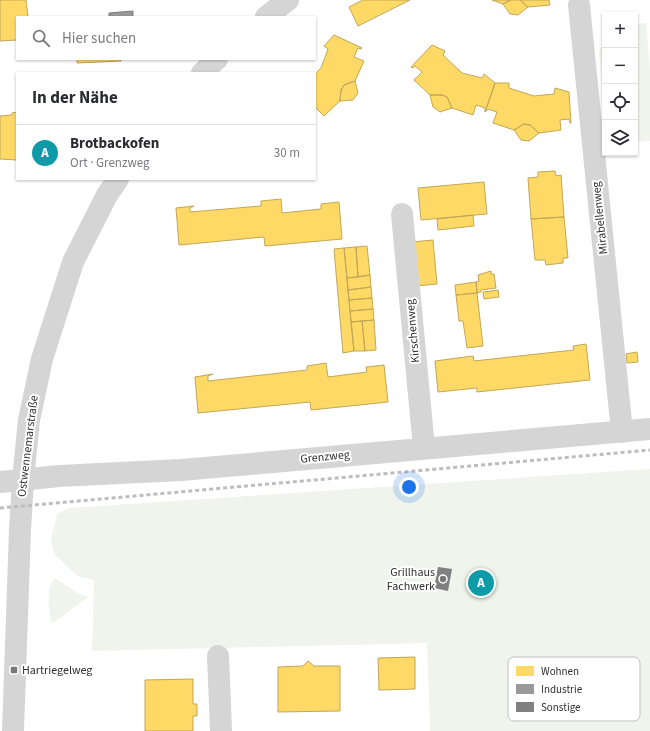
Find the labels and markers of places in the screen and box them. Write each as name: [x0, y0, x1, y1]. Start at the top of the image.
place label: Grillhaus Fachwerk: [387, 564, 435, 595]
pin: A: [468, 568, 494, 598]
marker: Grillhaus Fachwerk: [438, 574, 448, 584]
place label: Hartriegelweg: [22, 662, 92, 679]
marker: Hartriegelweg: [9, 665, 19, 675]

